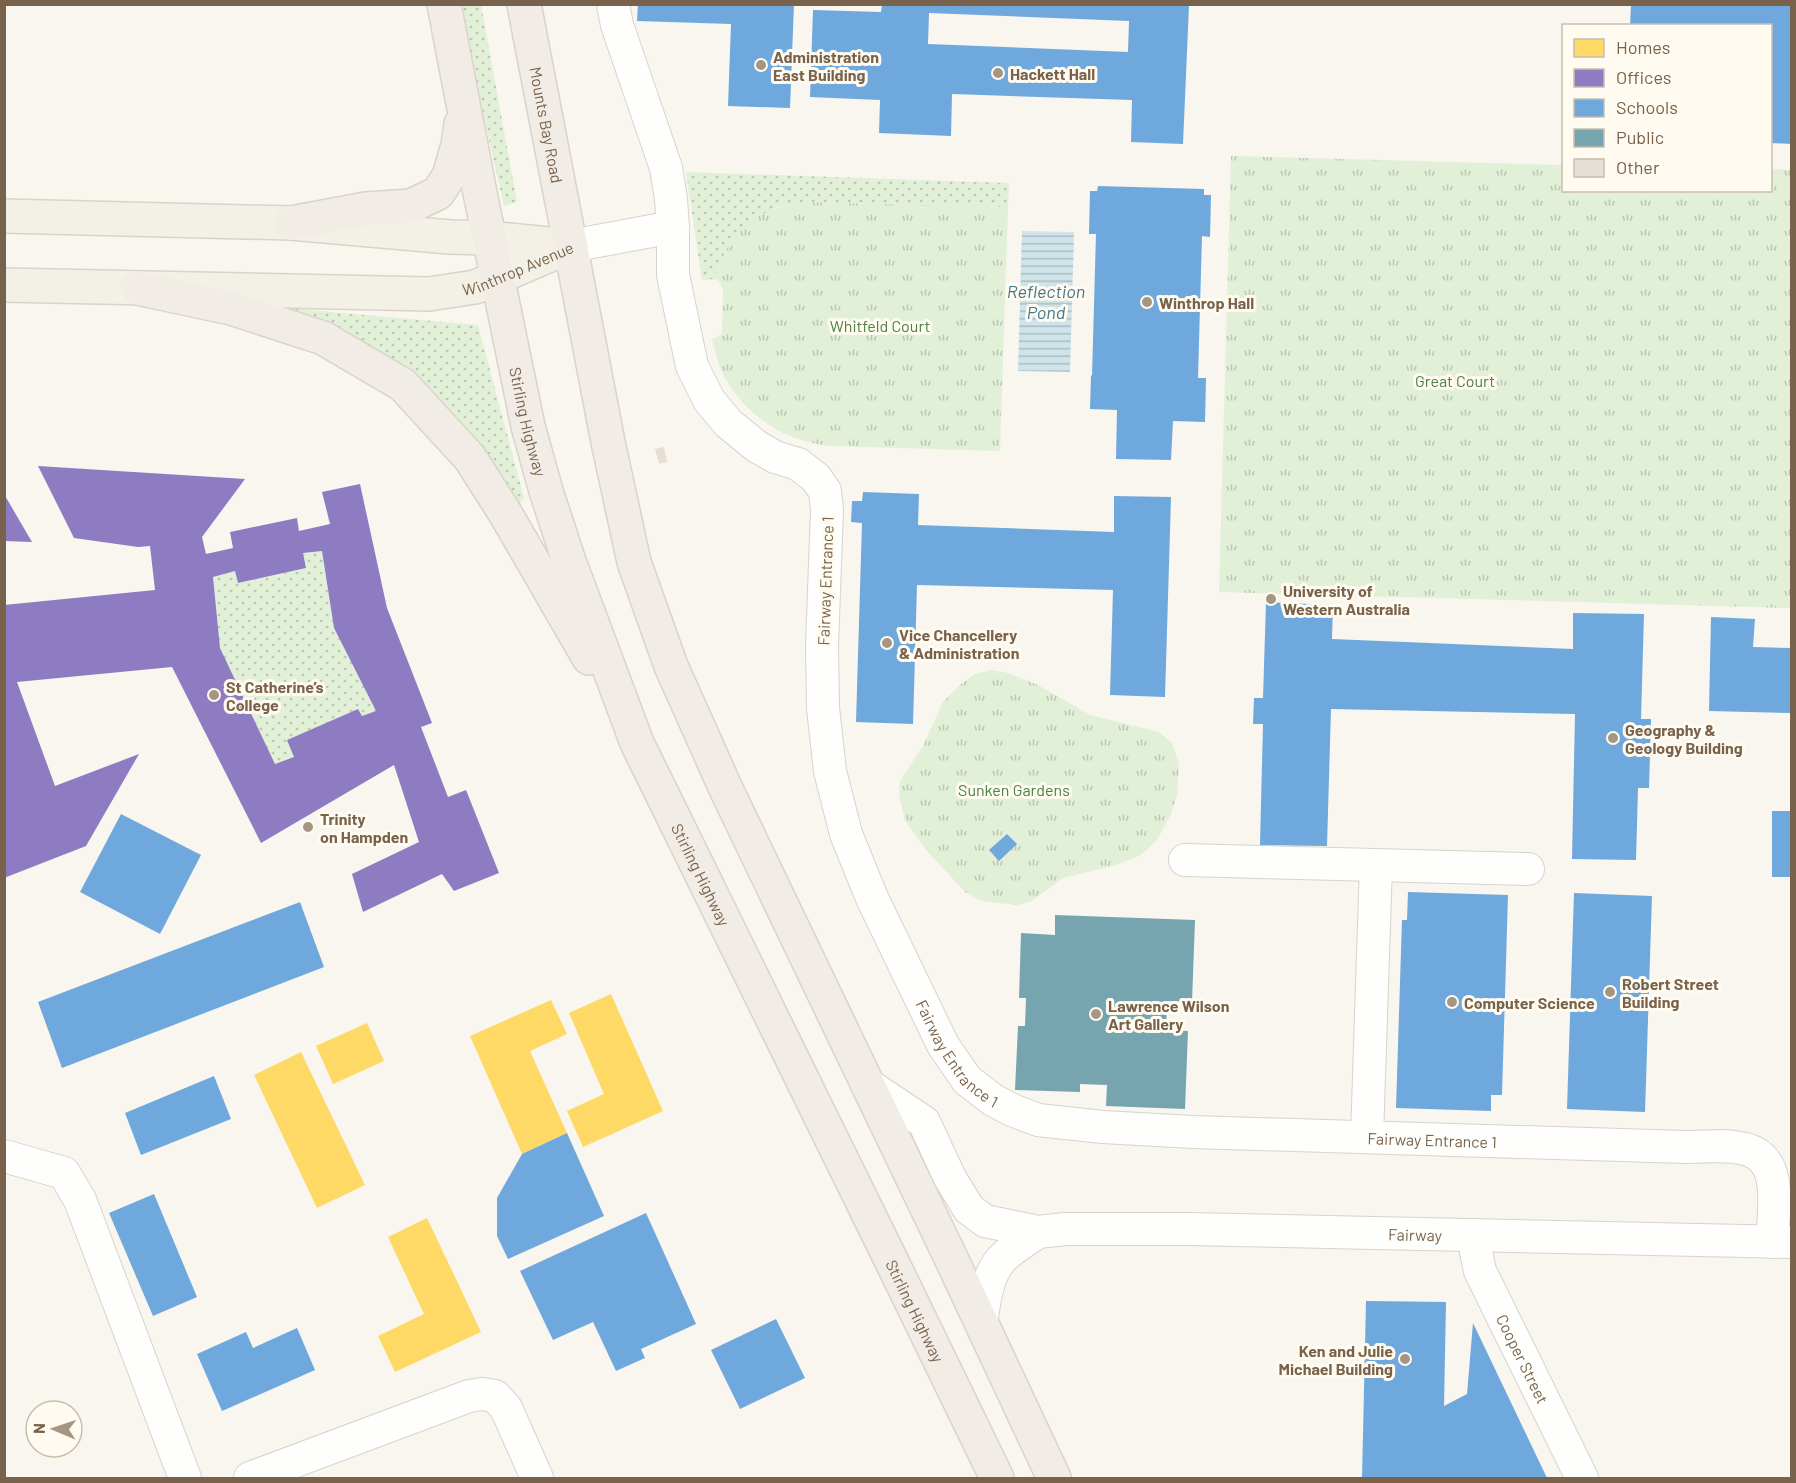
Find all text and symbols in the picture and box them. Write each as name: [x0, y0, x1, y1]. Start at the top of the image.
legend: [1562, 24, 1772, 192]
text: Homes: [1616, 36, 1670, 58]
place label: Administration East Building: [773, 47, 879, 84]
marker: Administration East Building: [754, 58, 768, 72]
place label: Hackett Hall: [1010, 64, 1095, 83]
street label: Mounts Bay Road: [527, 65, 568, 185]
marker: Hackett Hall: [991, 66, 1005, 80]
text: Offices: [1616, 66, 1672, 88]
text: Schools: [1616, 96, 1678, 118]
text: Public: [1616, 126, 1664, 148]
text: Other: [1616, 156, 1660, 178]
street label: Winthrop Avenue: [461, 237, 576, 298]
water label: Reflection Pond: [1007, 280, 1085, 323]
place label: Winthrop Hall: [1159, 293, 1254, 312]
marker: Winthrop Hall: [1140, 295, 1154, 309]
park label: Whitfeld Court: [830, 316, 930, 335]
street label: Stirling Highway: [507, 365, 551, 479]
park label: Great Court: [1415, 371, 1495, 390]
street label: Fairway Entrance 1: [813, 516, 837, 646]
place label: University of Western Australia: [1283, 581, 1410, 618]
marker: University of Western Australia: [1264, 592, 1278, 606]
place label: Vice Chancellery & Administration: [899, 625, 1020, 662]
marker: Vice Chancellery & Administration: [880, 636, 894, 650]
place label: St Catherine’s College: [226, 677, 324, 714]
marker: St Catherine’s College: [207, 688, 221, 702]
place label: Geography & Geology Building: [1625, 720, 1743, 757]
marker: Geography & Geology Building: [1606, 731, 1620, 745]
park label: Sunken Gardens: [958, 780, 1070, 799]
place label: Trinity on Hampden: [320, 809, 408, 846]
marker: Trinity on Hampden: [301, 820, 315, 834]
street label: Stirling Highway: [668, 820, 735, 929]
place label: Robert Street Building: [1622, 974, 1719, 1011]
marker: Robert Street Building: [1603, 985, 1617, 999]
place label: Computer Science: [1464, 993, 1595, 1012]
marker: Computer Science: [1445, 995, 1459, 1009]
street label: Fairway Entrance 1: [913, 996, 1002, 1111]
place label: Lawrence Wilson Art Gallery: [1108, 996, 1229, 1033]
marker: Lawrence Wilson Art Gallery: [1089, 1007, 1103, 1021]
street label: Fairway Entrance 1: [1367, 1128, 1497, 1151]
street label: Fairway: [1388, 1224, 1443, 1244]
street label: Stirling Highway: [883, 1256, 949, 1366]
street label: Cooper Street: [1493, 1311, 1553, 1406]
place label: Ken and Julie Michael Building: [1279, 1341, 1393, 1378]
marker: Ken and Julie Michael Building: [1398, 1352, 1412, 1366]
north arrow: [24, 1399, 84, 1459]
text: N: [29, 1423, 48, 1434]

